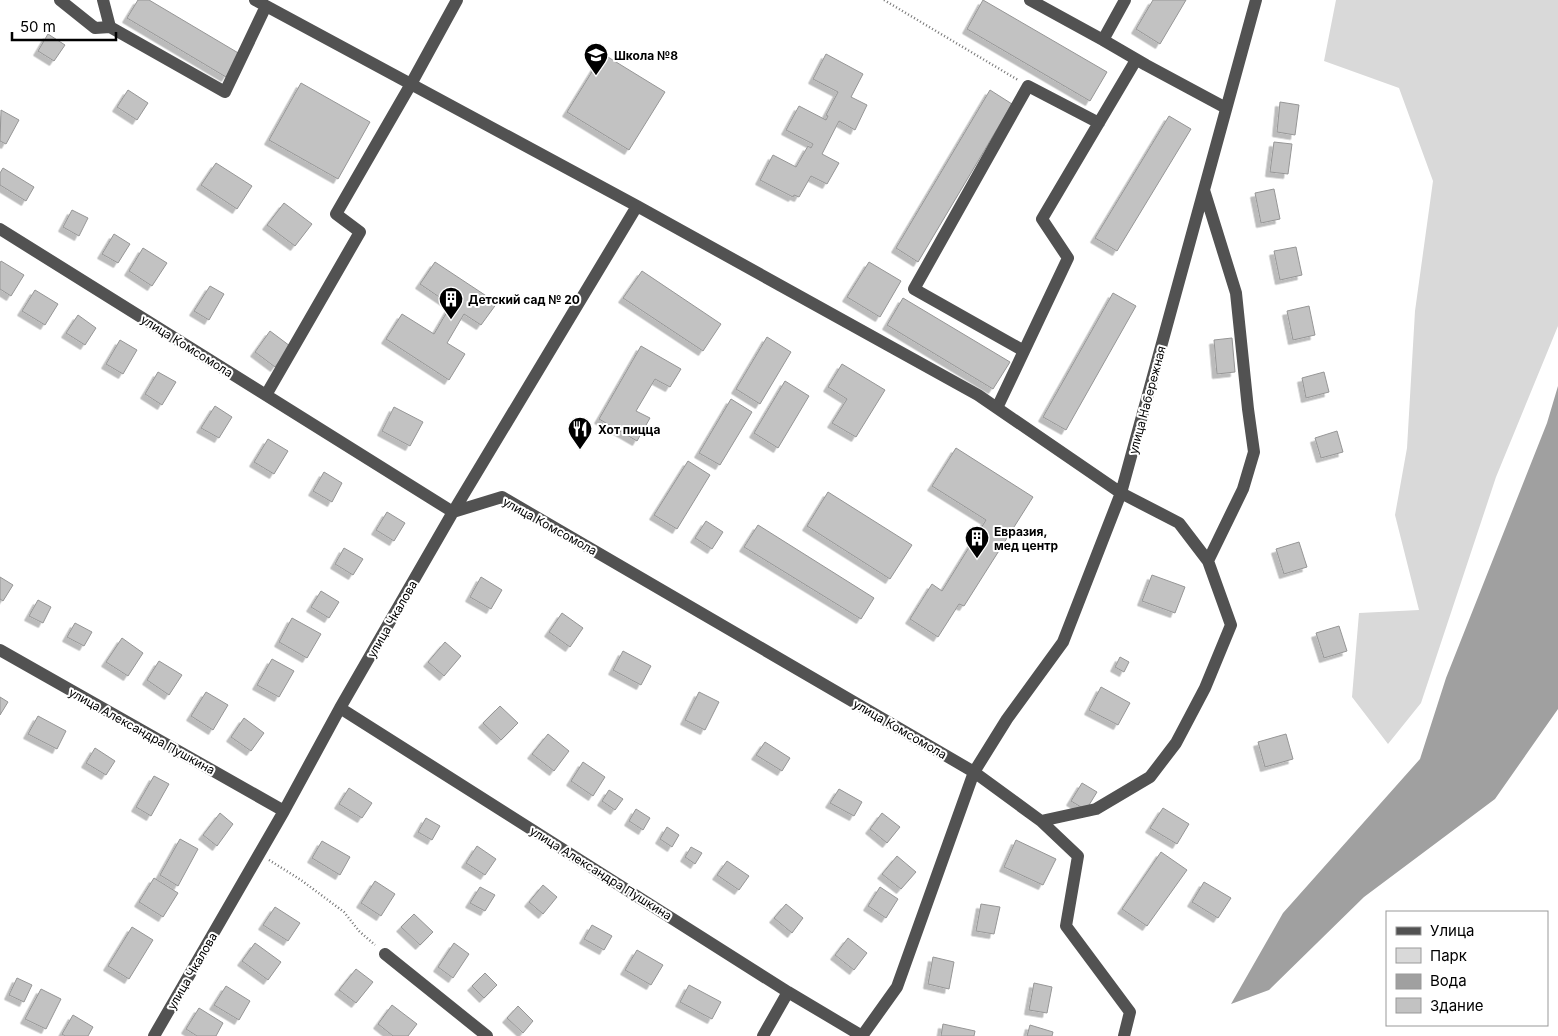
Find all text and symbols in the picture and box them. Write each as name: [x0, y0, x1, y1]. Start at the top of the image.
scale bar: [12, 10, 116, 42]
text: 50 m: [20, 17, 56, 36]
school or university icon: Школа №8: [583, 42, 609, 76]
place label: Школа №8: [614, 48, 678, 63]
building icon: Детский сад № 20: [438, 286, 464, 320]
place label: Детский сад № 20: [468, 292, 580, 307]
street label: улица Комсомола: [138, 312, 236, 380]
street label: улица Набережная: [1125, 344, 1169, 456]
restaurant icon: Хот пицца: [567, 416, 593, 450]
place label: Хот пицца: [598, 422, 660, 437]
street label: улица Комсомола: [500, 494, 600, 558]
place label: Евразия, мед центр: [994, 524, 1058, 553]
building icon: Евразия, мед центр: [964, 525, 990, 559]
street label: улица Чкалова: [364, 578, 420, 660]
street label: улица Александра Пушкина: [66, 684, 218, 778]
street label: улица Комсомола: [851, 696, 949, 762]
street label: улица Александра Пушкина: [527, 823, 675, 923]
legend: [1386, 911, 1548, 1026]
text: Улица: [1430, 921, 1474, 940]
street label: улица Чкалова: [164, 930, 220, 1012]
text: Парк: [1430, 946, 1467, 965]
text: Вода: [1430, 971, 1467, 990]
text: Здание: [1430, 996, 1484, 1015]

